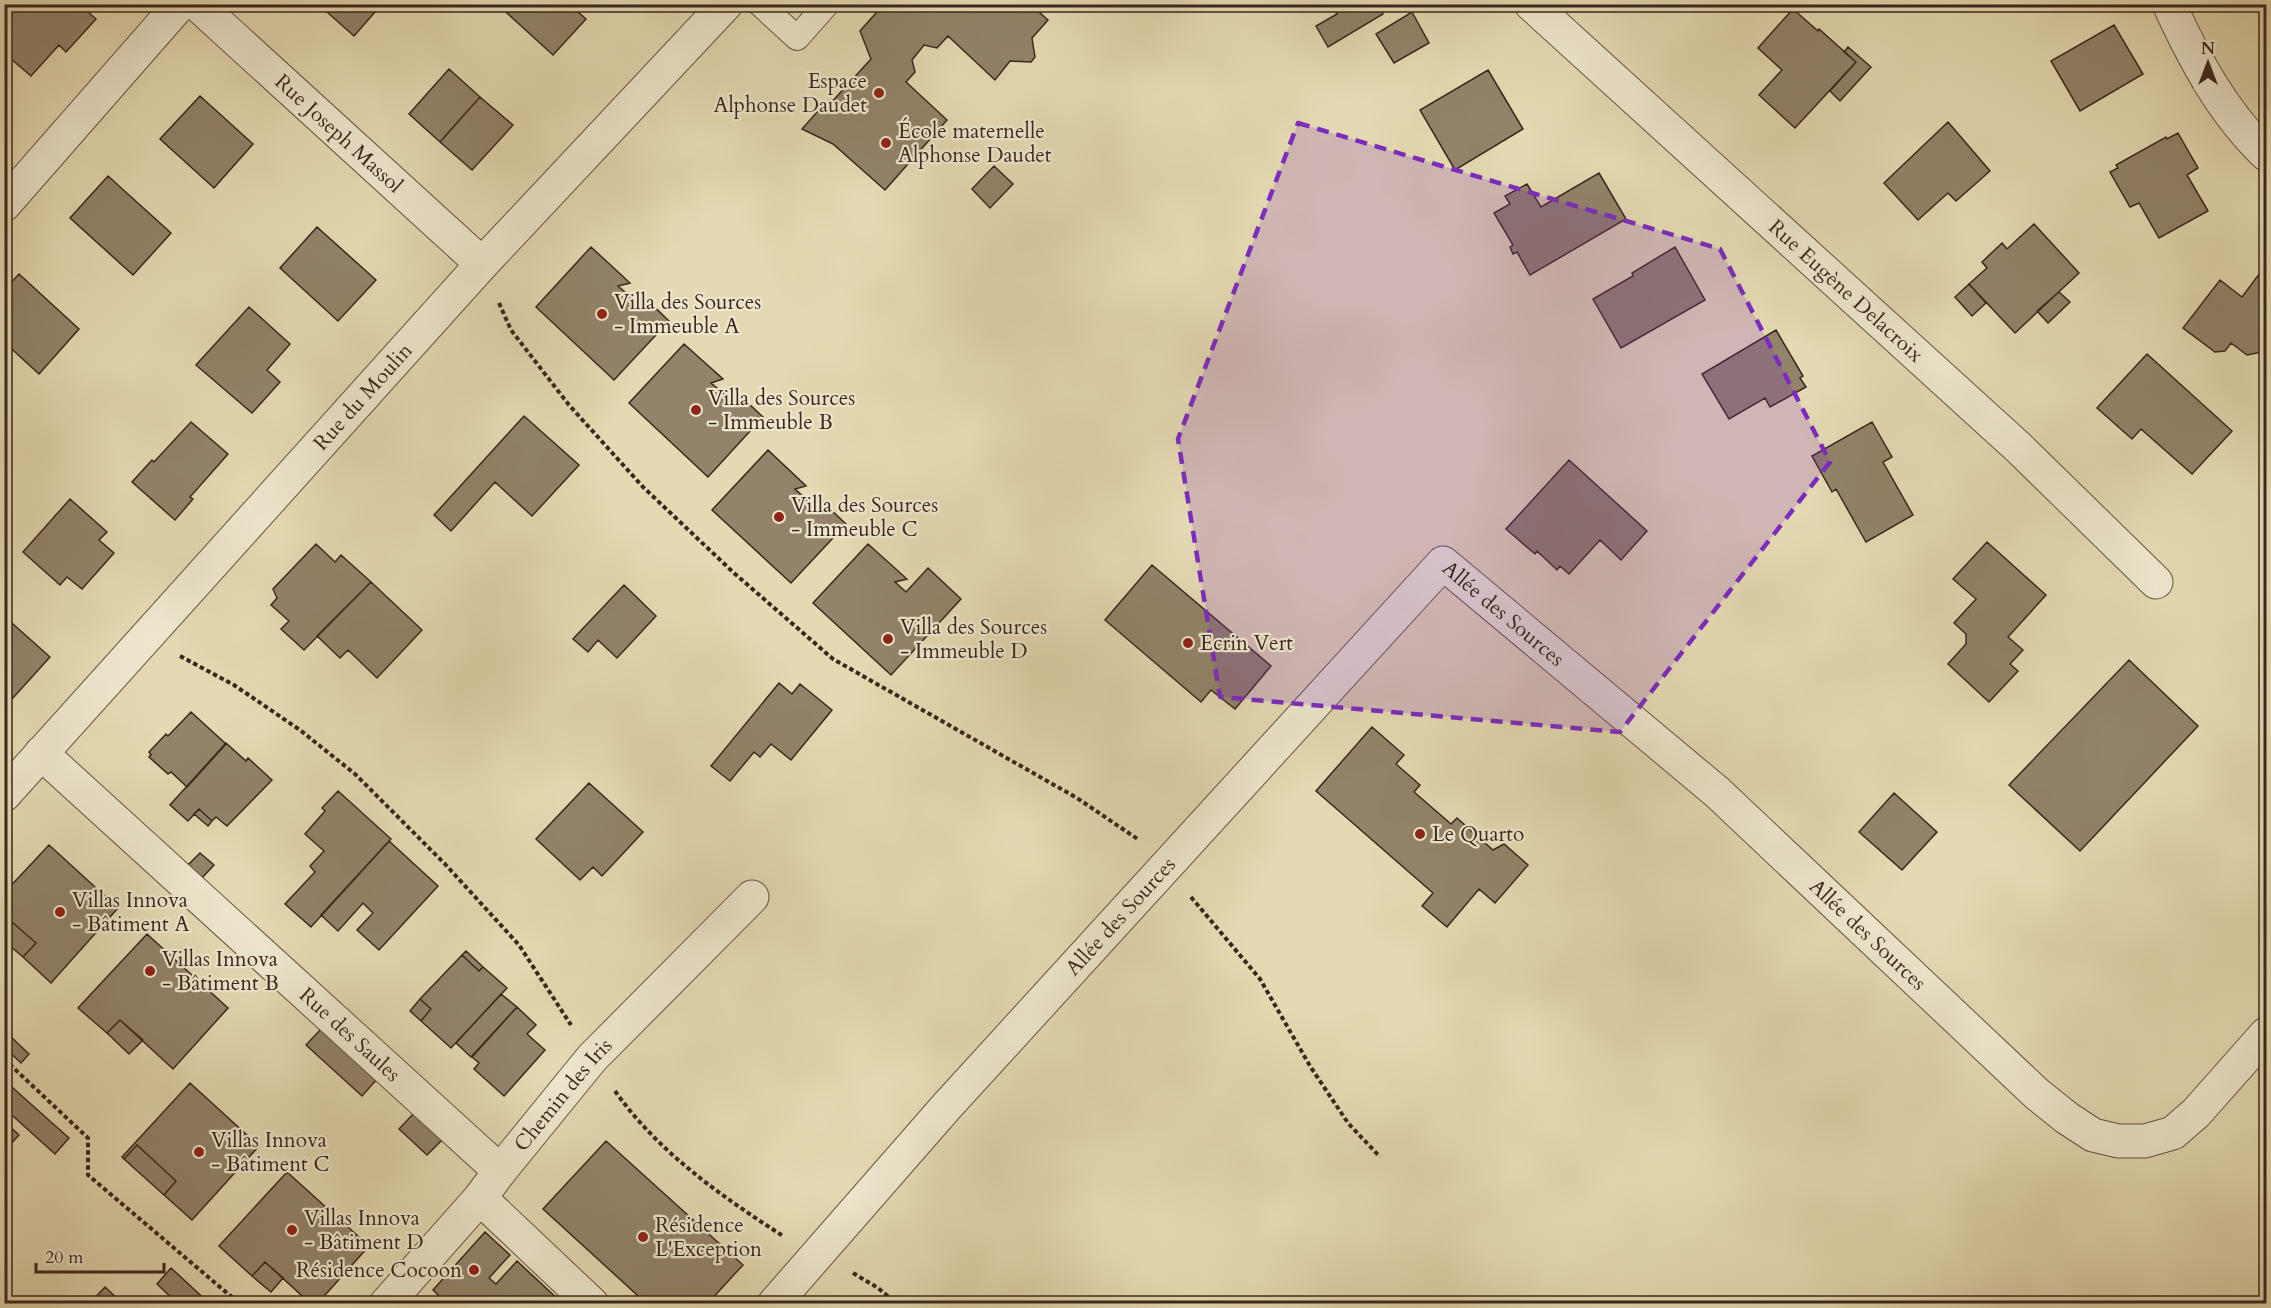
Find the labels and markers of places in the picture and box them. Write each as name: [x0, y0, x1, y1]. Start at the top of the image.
place label: Espace Alphonse Daudet: [714, 67, 867, 120]
marker: Espace Alphonse Daudet: [872, 86, 886, 100]
place label: École maternelle Alphonse Daudet: [898, 117, 1052, 170]
marker: École maternelle Alphonse Daudet: [879, 136, 893, 150]
place label: Villa des Sources - Immeuble A: [614, 288, 761, 341]
marker: Villa des Sources - Immeuble A: [595, 307, 609, 321]
place label: Villa des Sources - Immeuble B: [708, 384, 855, 437]
marker: Villa des Sources - Immeuble B: [689, 403, 703, 417]
place label: Villa des Sources - Immeuble C: [791, 491, 938, 544]
marker: Villa des Sources - Immeuble C: [772, 510, 786, 524]
place label: Villa des Sources - Immeuble D: [900, 613, 1047, 666]
place label: Ecrin Vert: [1200, 629, 1293, 658]
marker: Villa des Sources - Immeuble D: [881, 632, 895, 646]
marker: Ecrin Vert: [1181, 636, 1195, 650]
place label: Le Quarto: [1432, 820, 1524, 849]
marker: Le Quarto: [1413, 827, 1427, 841]
place label: Villas Innova - Bâtiment A: [72, 886, 189, 939]
marker: Villas Innova - Bâtiment A: [53, 905, 67, 919]
place label: Villas Innova - Bâtiment B: [162, 945, 279, 998]
marker: Villas Innova - Bâtiment B: [143, 964, 157, 978]
place label: Villas Innova - Bâtiment C: [211, 1126, 329, 1179]
marker: Villas Innova - Bâtiment C: [192, 1145, 206, 1159]
place label: Villas Innova - Bâtiment D: [304, 1204, 423, 1257]
place label: Résidence L'Exception: [655, 1211, 762, 1264]
marker: Villas Innova - Bâtiment D: [285, 1223, 299, 1237]
marker: Résidence L'Exception: [636, 1230, 650, 1244]
place label: Résidence Cocoon: [296, 1256, 462, 1285]
marker: Résidence Cocoon: [467, 1263, 481, 1277]

